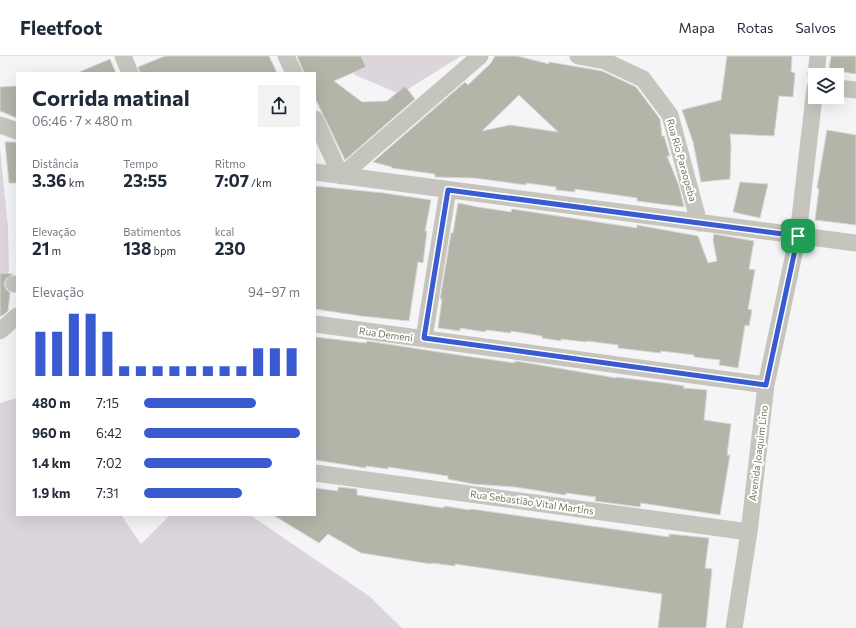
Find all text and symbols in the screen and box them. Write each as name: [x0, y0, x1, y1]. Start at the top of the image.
text: Fleetfoot: [20, 16, 102, 39]
text: Mapa: [679, 19, 715, 36]
text: Rotas: [737, 19, 773, 36]
text: Salvos: [795, 19, 836, 36]
map controls: [808, 68, 844, 104]
button: layers: [808, 68, 844, 104]
text: Corrida matinal: [32, 84, 190, 111]
button: share: [258, 85, 300, 127]
text: 06:46 · 7 × 480 m: [32, 113, 132, 129]
street label: Rua Rio Paraopeba: [664, 117, 700, 203]
text: Distância: [32, 157, 78, 170]
text: Tempo: [123, 157, 158, 170]
text: Ritmo: [215, 157, 246, 170]
text: 3.36: [32, 170, 67, 191]
text: 23:55: [123, 170, 167, 191]
text: 7:07: [215, 170, 249, 191]
text: km: [67, 176, 84, 189]
text: /km: [249, 176, 272, 189]
pin: [781, 219, 815, 253]
text: Elevação: [32, 225, 76, 238]
text: Batimentos: [123, 225, 181, 238]
text: kcal: [215, 225, 234, 238]
icon: arrive: [787, 225, 809, 247]
text: 21: [32, 238, 49, 259]
text: 138: [123, 238, 151, 259]
text: 230: [215, 238, 246, 259]
text: m: [49, 244, 61, 257]
text: bpm: [151, 244, 176, 257]
text: Elevação: [32, 284, 84, 300]
text: 94–97 m: [248, 284, 300, 300]
street label: Rua Demeni: [358, 324, 414, 344]
text: 480 m: [32, 395, 70, 411]
text: 7:15: [96, 395, 119, 411]
street label: Avenida Joaquim Lino: [746, 404, 770, 502]
text: 960 m: [32, 425, 71, 441]
text: 6:42: [96, 425, 122, 441]
text: 1.4 km: [32, 455, 71, 471]
text: 7:02: [96, 455, 122, 471]
text: 1.9 km: [32, 485, 70, 501]
text: 7:31: [96, 485, 119, 501]
street label: Rua Sebastião Vital Martins: [469, 487, 595, 517]

